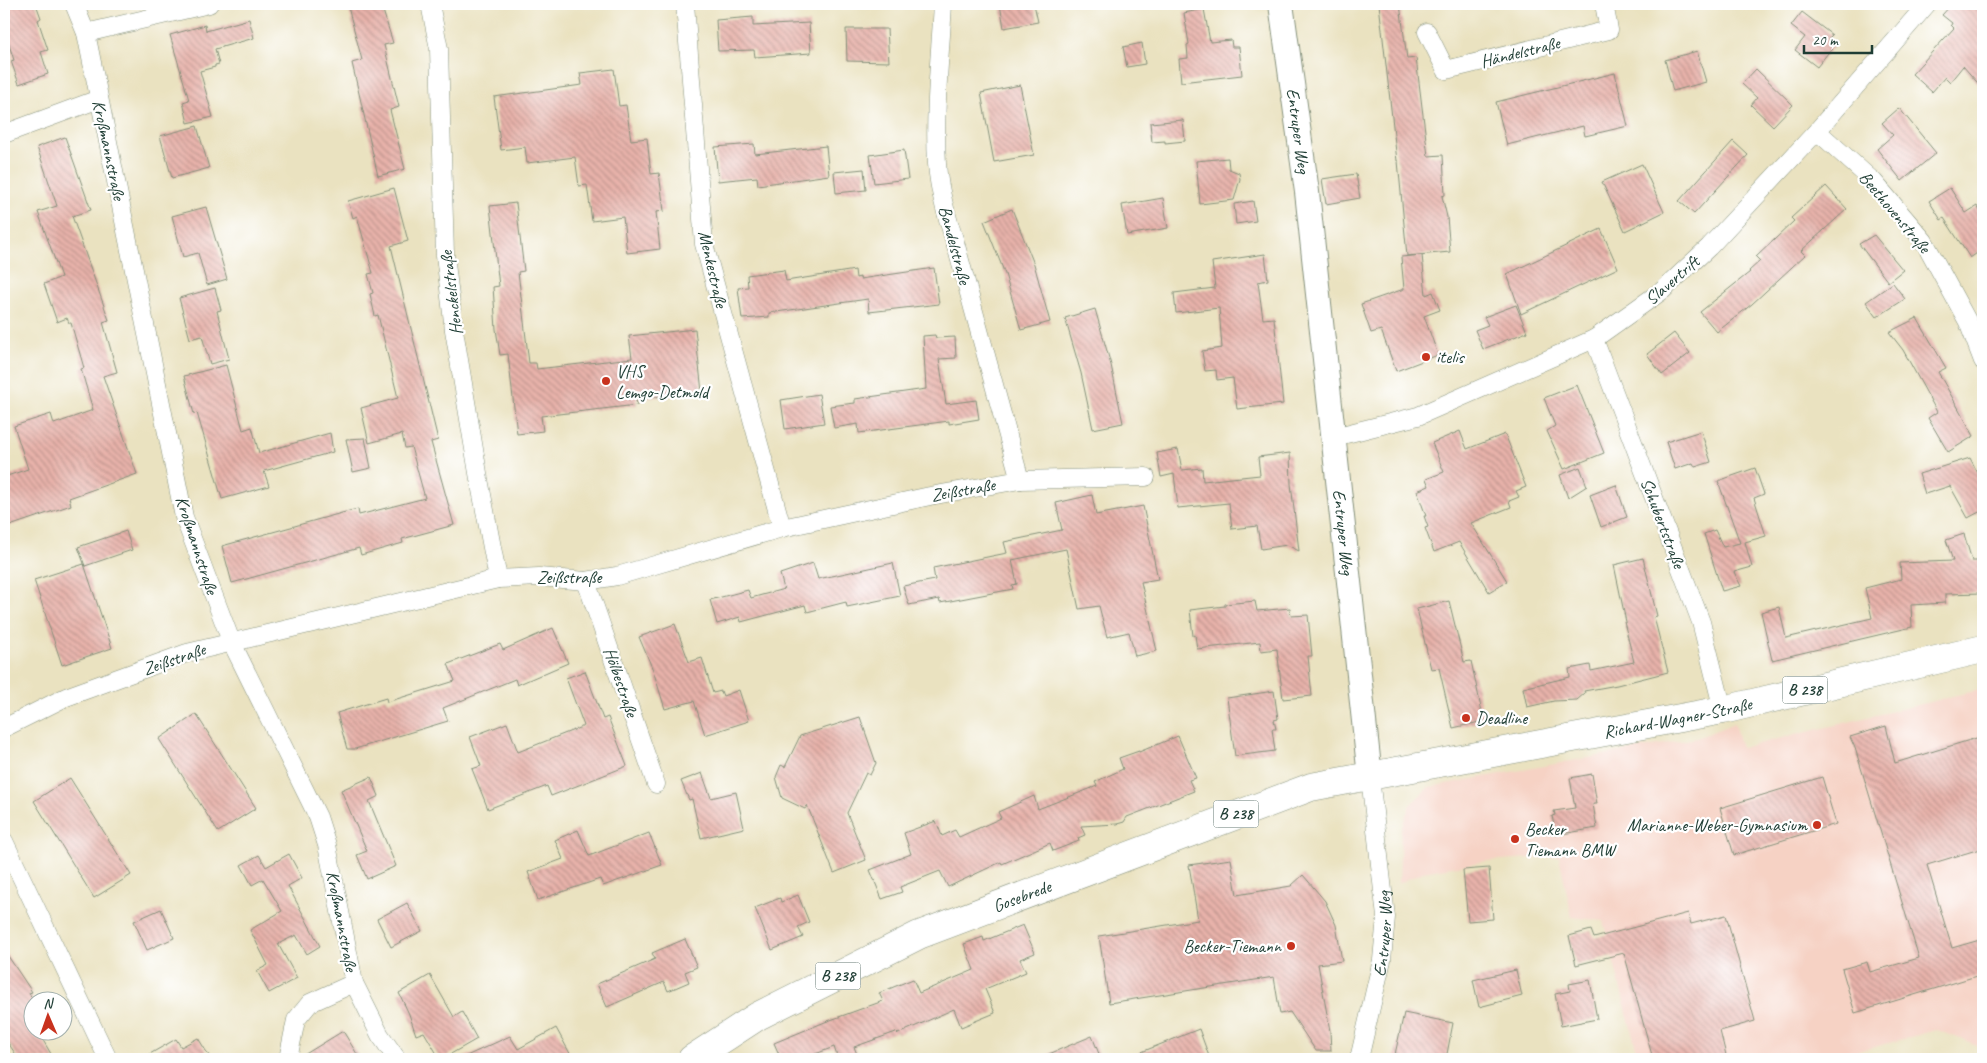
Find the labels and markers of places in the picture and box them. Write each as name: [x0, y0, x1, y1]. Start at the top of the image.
place label: itelis: [1436, 346, 1466, 368]
marker: itelis: [1420, 351, 1432, 363]
place label: VHS Lemgo-Detmold: [616, 360, 711, 403]
marker: VHS Lemgo-Detmold: [600, 375, 612, 387]
place label: Deadline: [1476, 707, 1528, 729]
marker: Deadline: [1460, 712, 1472, 724]
place label: Marianne-Weber-Gymnasium: [1627, 814, 1808, 836]
place label: Becker Tiemann BMW: [1525, 818, 1617, 861]
marker: Marianne-Weber-Gymnasium: [1811, 819, 1823, 831]
marker: Becker Tiemann BMW: [1509, 833, 1521, 845]
place label: Becker-Tiemann: [1184, 935, 1282, 957]
marker: Becker-Tiemann: [1285, 940, 1297, 952]

